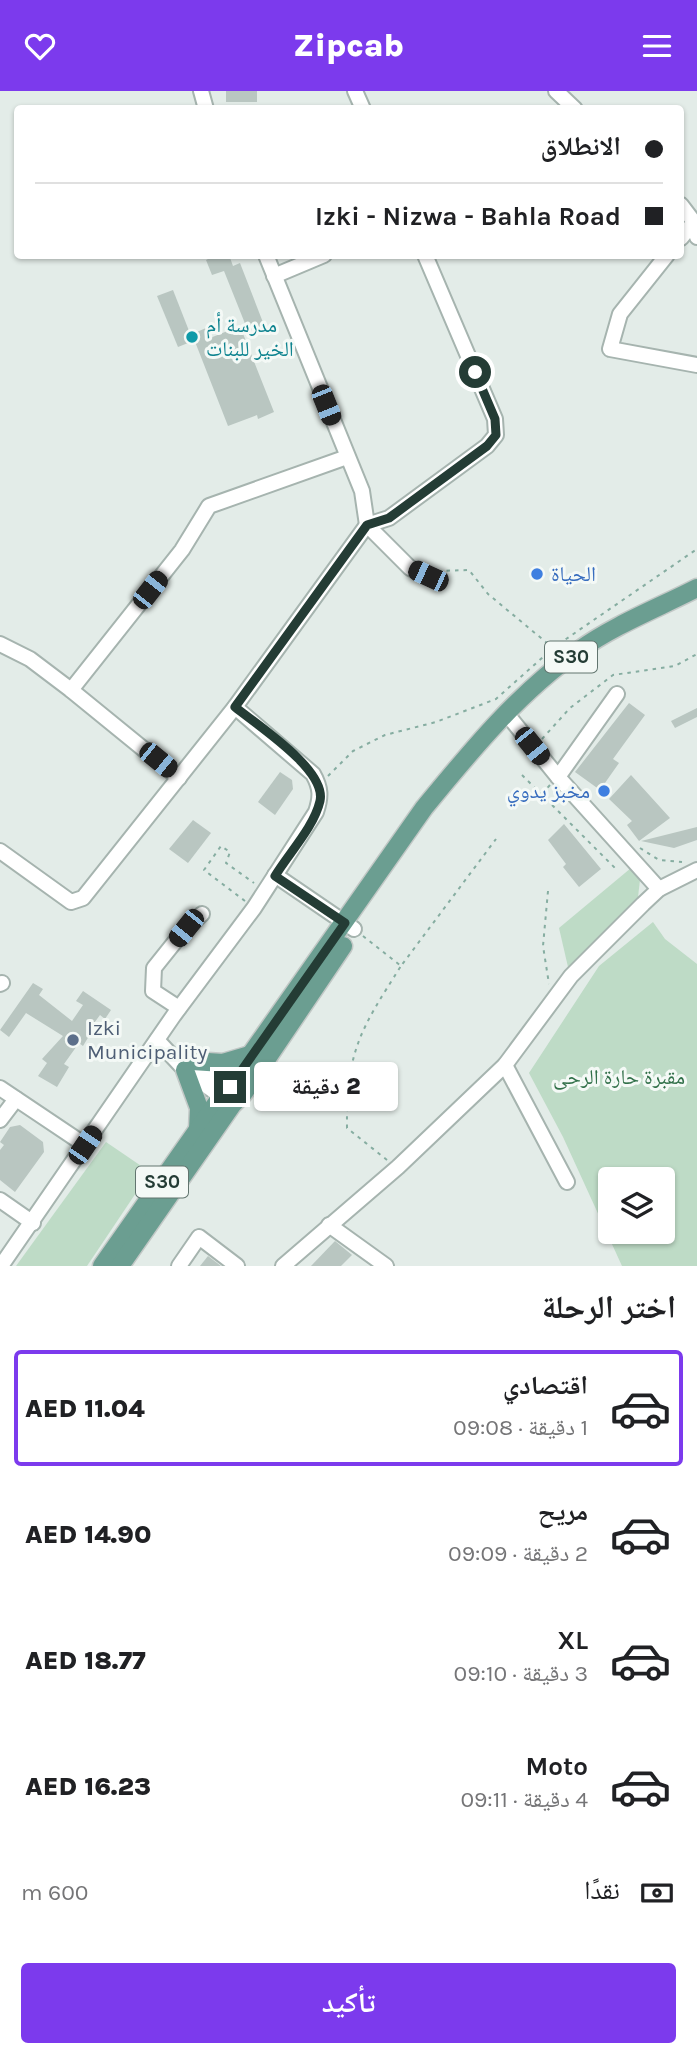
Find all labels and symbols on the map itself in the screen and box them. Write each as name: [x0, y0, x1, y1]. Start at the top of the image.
place label: مدرسة أم الخير للبنات: [206, 312, 294, 361]
marker: مدرسة أم الخير للبنات: [184, 329, 200, 345]
route start: [459, 356, 491, 388]
car: [309, 382, 344, 428]
car: [405, 558, 452, 594]
place label: الحياة: [551, 562, 596, 586]
marker: الحياة: [529, 566, 545, 582]
car: [129, 567, 172, 613]
road number: S30: [545, 642, 597, 673]
car: [511, 723, 554, 769]
car: [136, 739, 181, 781]
place label: مخبز يدوي: [507, 779, 590, 807]
marker: مخبز يدوي: [596, 783, 612, 799]
car: [165, 905, 208, 951]
place label: Izki Municipality: [87, 1016, 207, 1064]
marker: Izki Municipality: [65, 1032, 81, 1048]
callout: 2 دقيقة: [254, 1063, 398, 1111]
park label: مقبرة حارة الرحى: [553, 1065, 685, 1090]
route end: [214, 1071, 246, 1103]
car: [65, 1122, 106, 1168]
road number: S30: [136, 1167, 188, 1197]

